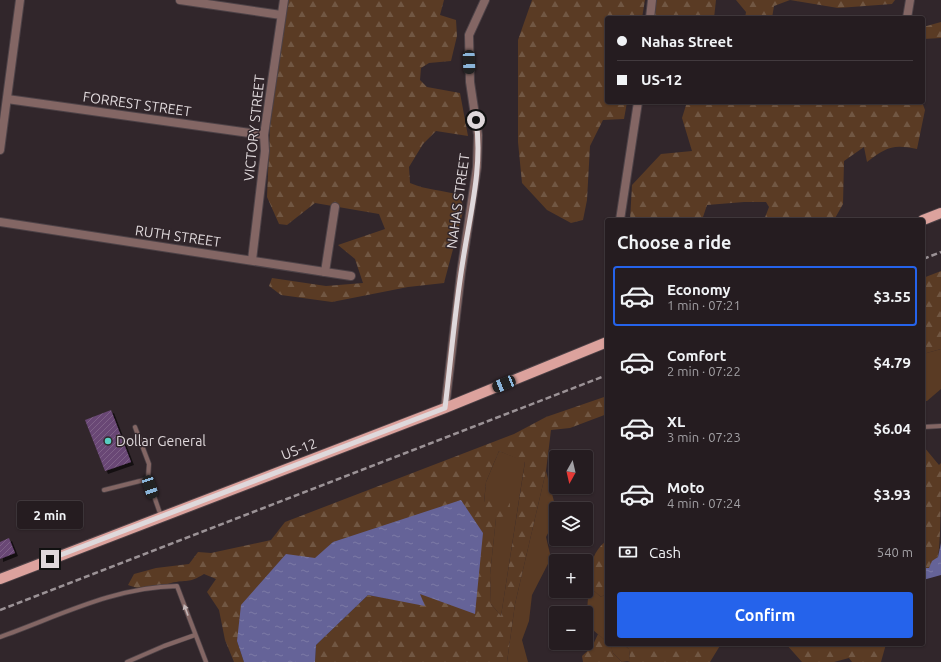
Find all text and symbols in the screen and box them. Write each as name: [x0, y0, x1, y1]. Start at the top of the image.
text: Nahas Street: [641, 33, 733, 50]
car: [463, 50, 475, 74]
text: US-12: [641, 71, 682, 88]
street label: VICTORY STREET: [240, 74, 268, 182]
street label: FORREST STREET: [82, 88, 192, 120]
route start: [467, 111, 485, 129]
street label: NAHAS STREET: [443, 152, 473, 250]
street label: RUTH STREET: [134, 222, 222, 250]
text: Choose a ride: [617, 232, 731, 252]
icon: car: [619, 278, 655, 314]
text: Economy: [667, 281, 731, 298]
text: $3.55: [873, 288, 911, 305]
text: 1 min · 07:21: [667, 298, 741, 312]
icon: car: [619, 344, 655, 380]
text: Comfort: [667, 347, 726, 364]
text: $4.79: [873, 354, 911, 371]
text: 2 min · 07:22: [667, 364, 741, 378]
car: [491, 374, 517, 394]
icon: car: [619, 410, 655, 446]
text: XL: [667, 413, 685, 430]
text: $6.04: [873, 420, 911, 437]
text: 3 min · 07:23: [667, 430, 741, 444]
place label: Dollar General: [116, 433, 206, 449]
street label: US-12: [279, 435, 319, 463]
marker: Dollar General: [103, 436, 113, 446]
north arrow: [549, 450, 593, 494]
map controls: [549, 450, 593, 650]
car: [141, 474, 159, 500]
icon: car: [619, 476, 655, 512]
text: Moto: [667, 479, 705, 496]
text: $3.93: [873, 486, 911, 503]
text: 4 min · 07:24: [667, 496, 741, 510]
callout: 2 min: [17, 501, 83, 529]
button: layers: [549, 502, 593, 546]
text: 2 min: [34, 508, 66, 522]
icon: cash: [617, 541, 639, 563]
text: Cash: [649, 544, 681, 561]
text: 540 m: [877, 545, 913, 559]
route end: [41, 550, 59, 568]
button: +: [549, 554, 593, 598]
button: Confirm: [617, 592, 913, 638]
one-way arrow: [183, 604, 189, 616]
button: −: [549, 606, 593, 650]

